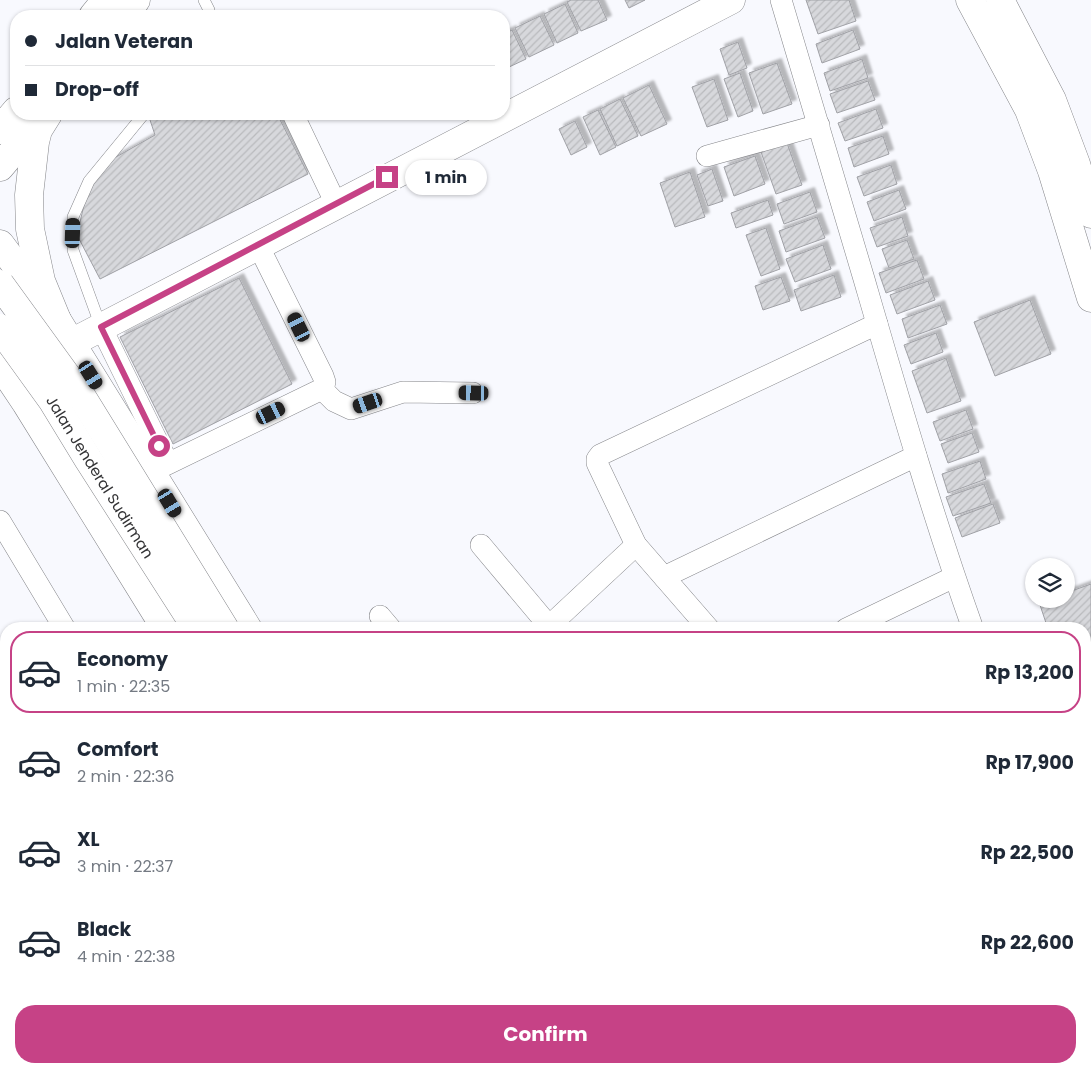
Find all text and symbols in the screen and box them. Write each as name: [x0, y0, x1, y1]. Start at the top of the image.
text: Jalan Veteran: [55, 28, 193, 55]
text: Drop-off: [55, 76, 139, 103]
callout: 1 min: [404, 160, 487, 194]
route end: [376, 166, 398, 188]
text: 1 min: [425, 166, 467, 189]
car: [64, 218, 81, 248]
car: [285, 310, 312, 344]
car: [76, 358, 105, 392]
car: [458, 385, 489, 401]
car: [351, 391, 384, 415]
street label: Jalan Jenderal Sudirman: [41, 392, 159, 562]
car: [254, 400, 287, 426]
route start: [148, 435, 170, 457]
car: [155, 486, 184, 520]
map controls: [1025, 558, 1075, 608]
button: layers: [1025, 558, 1075, 608]
text: Economy: [77, 646, 168, 673]
icon: car: [17, 650, 62, 695]
text: Rp 13,200: [985, 659, 1074, 686]
text: 1 min · 22:35: [77, 675, 170, 698]
text: Comfort: [77, 736, 159, 763]
icon: car: [17, 740, 62, 785]
text: Rp 17,900: [985, 749, 1074, 776]
text: 2 min · 22:36: [77, 765, 174, 788]
text: XL: [77, 826, 100, 853]
icon: car: [17, 830, 62, 875]
text: Rp 22,500: [980, 839, 1074, 866]
text: 3 min · 22:37: [77, 855, 173, 878]
text: Black: [77, 916, 131, 943]
icon: car: [17, 920, 62, 965]
text: Rp 22,600: [981, 929, 1074, 956]
text: 4 min · 22:38: [77, 945, 175, 968]
button: Confirm: [15, 1005, 1076, 1063]

